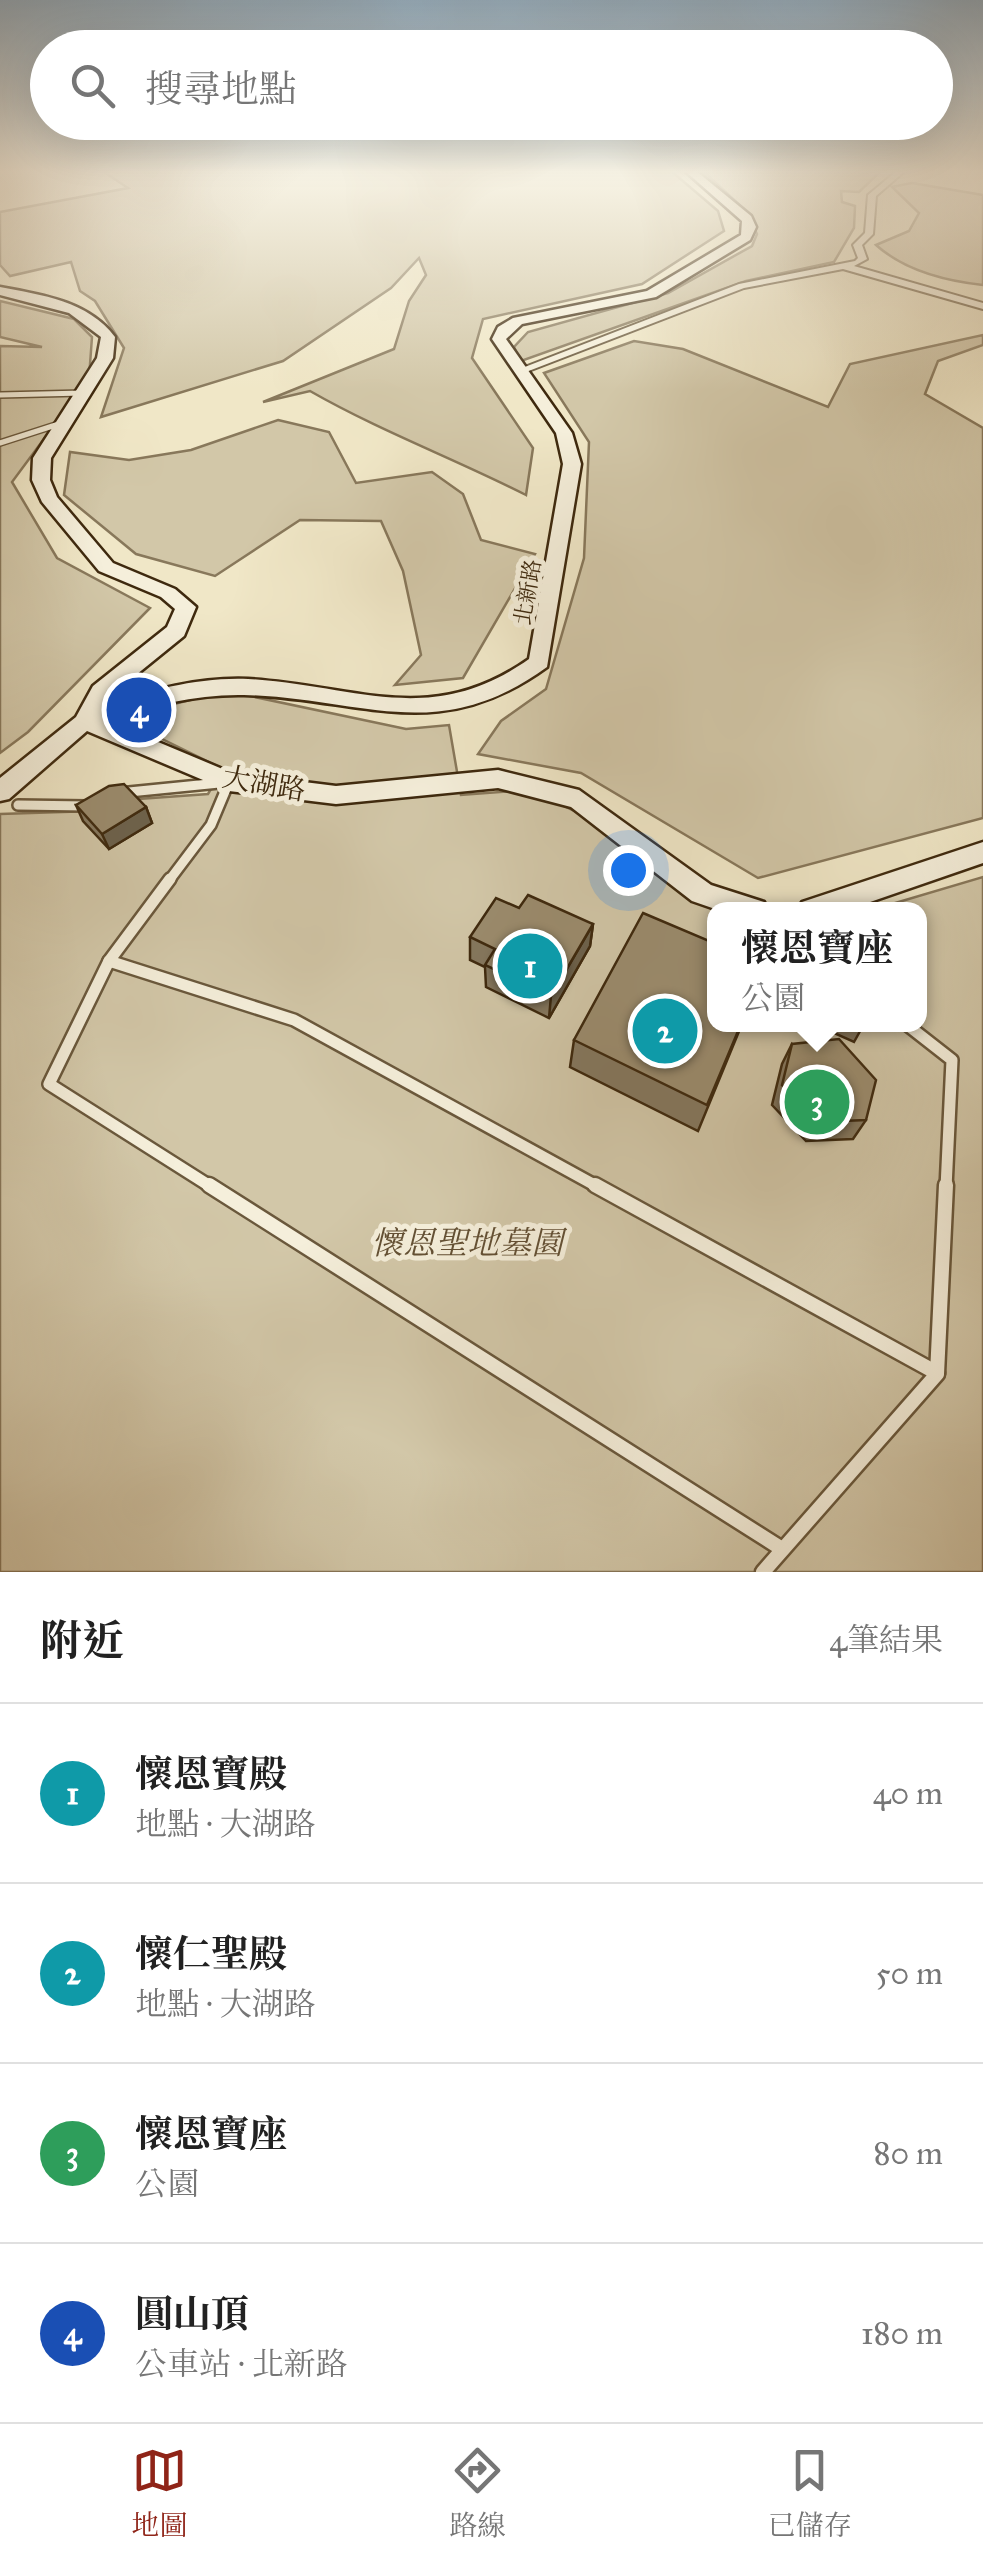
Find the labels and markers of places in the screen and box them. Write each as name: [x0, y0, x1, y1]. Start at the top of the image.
pin: 4: [106, 672, 172, 748]
pin: 1: [498, 928, 562, 1004]
pin: 2: [632, 994, 698, 1068]
pin: 3: [784, 1064, 850, 1140]

